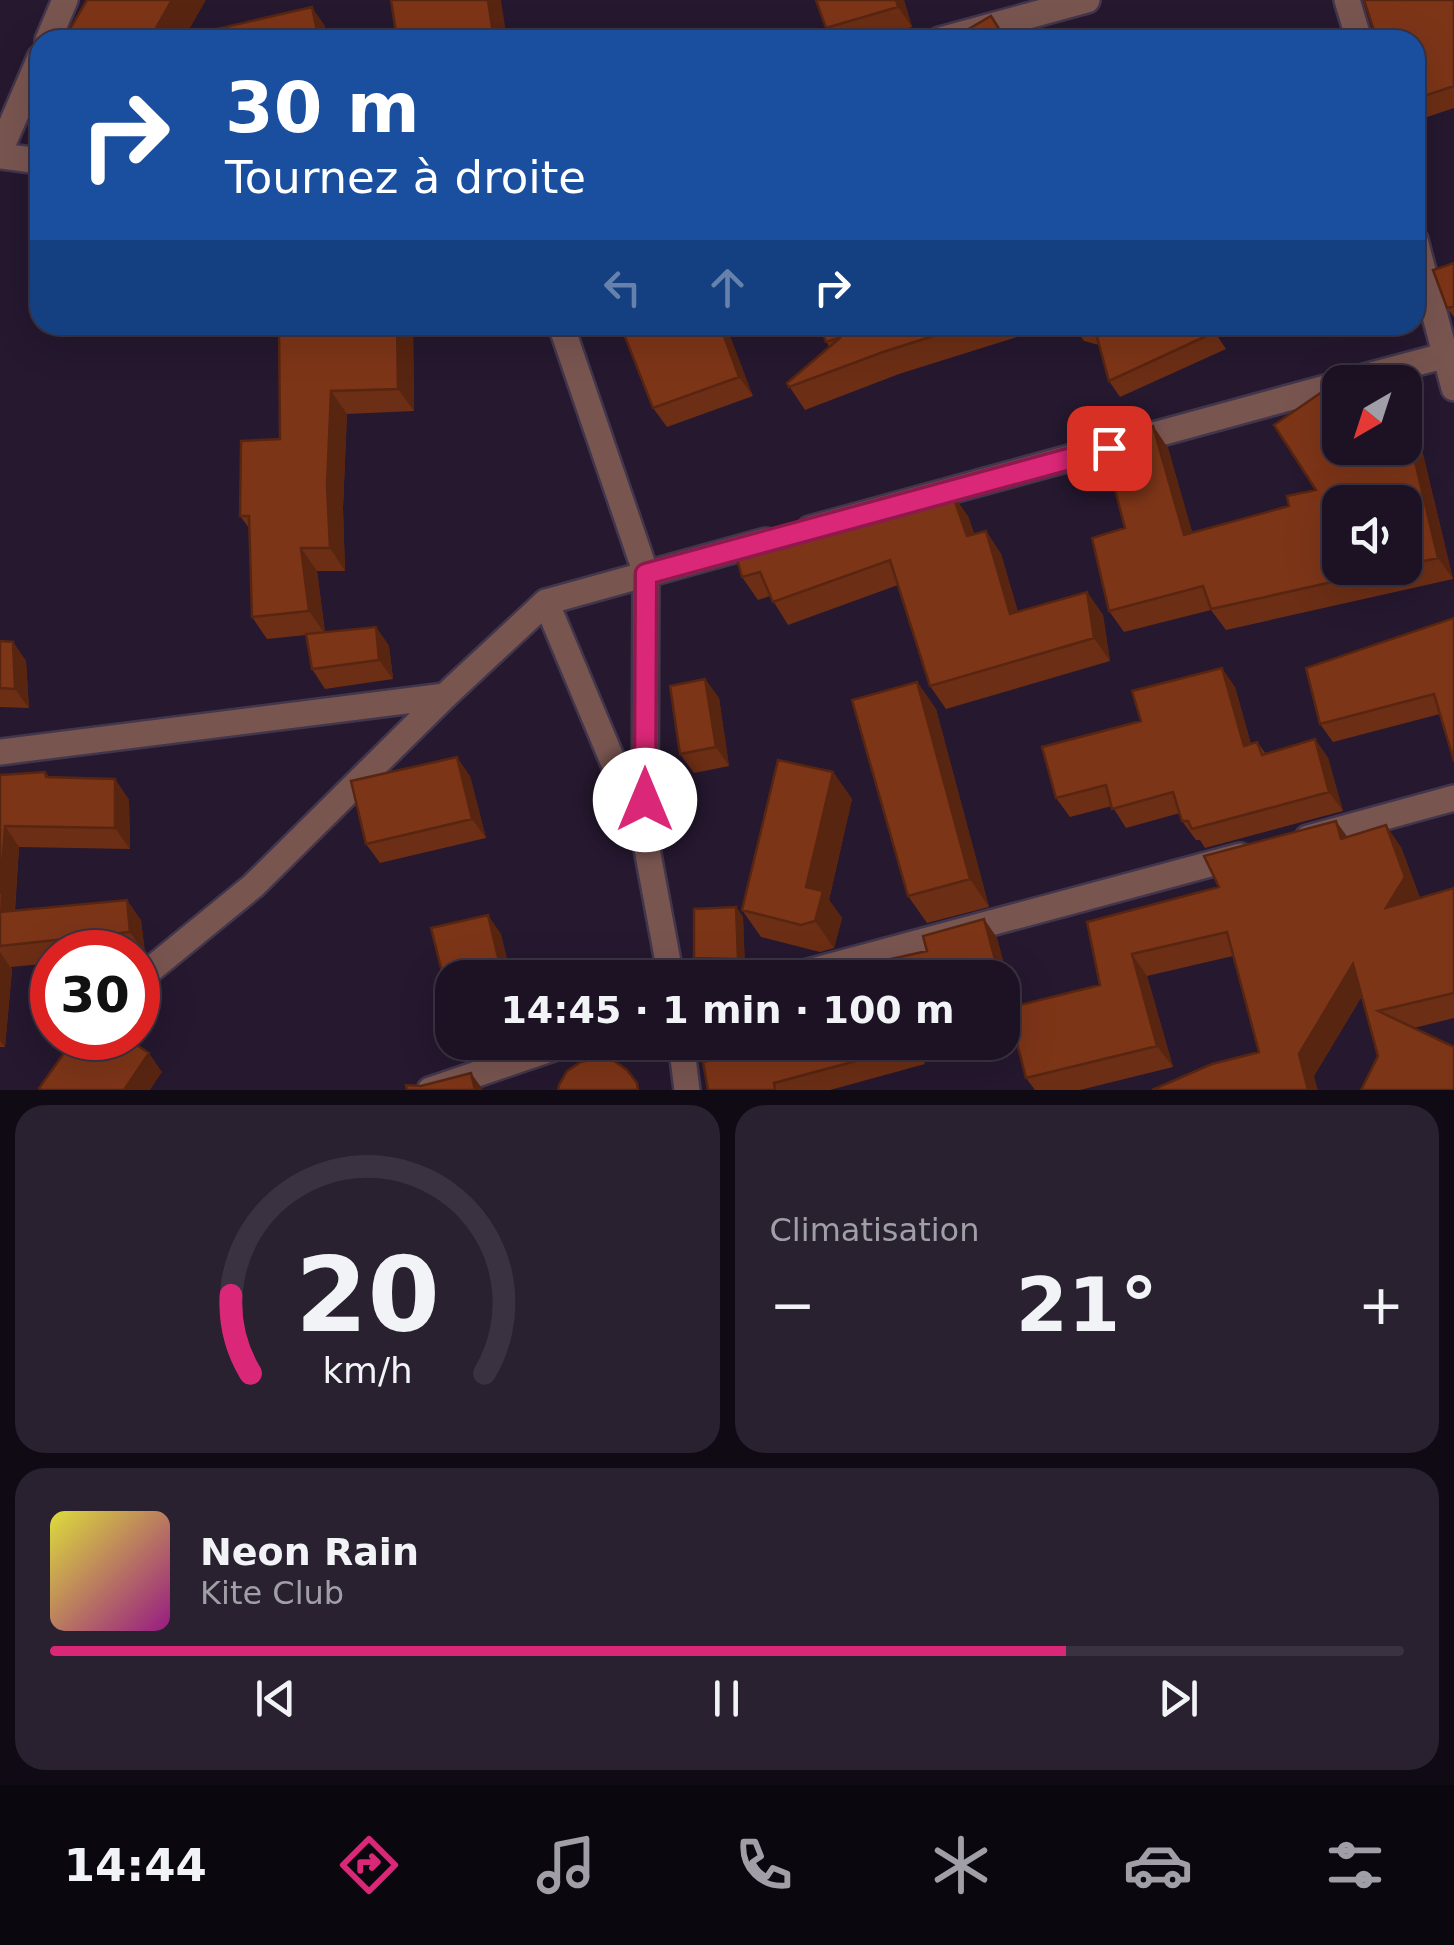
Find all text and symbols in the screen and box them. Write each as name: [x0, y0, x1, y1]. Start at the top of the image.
text: 30 m: [225, 67, 420, 149]
icon: right: [60, 70, 190, 200]
text: Tournez à droite: [225, 151, 586, 204]
icon: left: [595, 260, 650, 315]
icon: ahead: [700, 260, 755, 315]
icon: right: [805, 260, 860, 315]
north arrow: [1322, 365, 1422, 465]
map controls: [1322, 365, 1422, 585]
pin: [1067, 406, 1152, 491]
icon: arrive: [1082, 421, 1137, 476]
button: sound: [1322, 485, 1422, 585]
position arrow: [593, 748, 697, 852]
speed limit sign: 30: [30, 930, 160, 1060]
text: 14:45 · 1 min · 100 m: [500, 988, 955, 1032]
text: Climatisation: [770, 1211, 979, 1249]
text: 20: [295, 1234, 440, 1356]
text: 21°: [1016, 1261, 1158, 1349]
text: −: [770, 1273, 816, 1337]
text: +: [1358, 1273, 1404, 1337]
text: km/h: [322, 1350, 412, 1391]
text: Neon Rain: [200, 1530, 419, 1574]
text: Kite Club: [200, 1574, 344, 1612]
icon: previous: [248, 1671, 303, 1726]
icon: pause: [699, 1671, 754, 1726]
icon: next: [1151, 1671, 1206, 1726]
icon: directions: [334, 1830, 404, 1900]
icon: music: [531, 1830, 601, 1900]
icon: phone: [729, 1830, 799, 1900]
icon: climate: [926, 1830, 996, 1900]
icon: car: [1123, 1830, 1193, 1900]
icon: filters: [1320, 1830, 1390, 1900]
text: 14:44: [64, 1839, 207, 1892]

